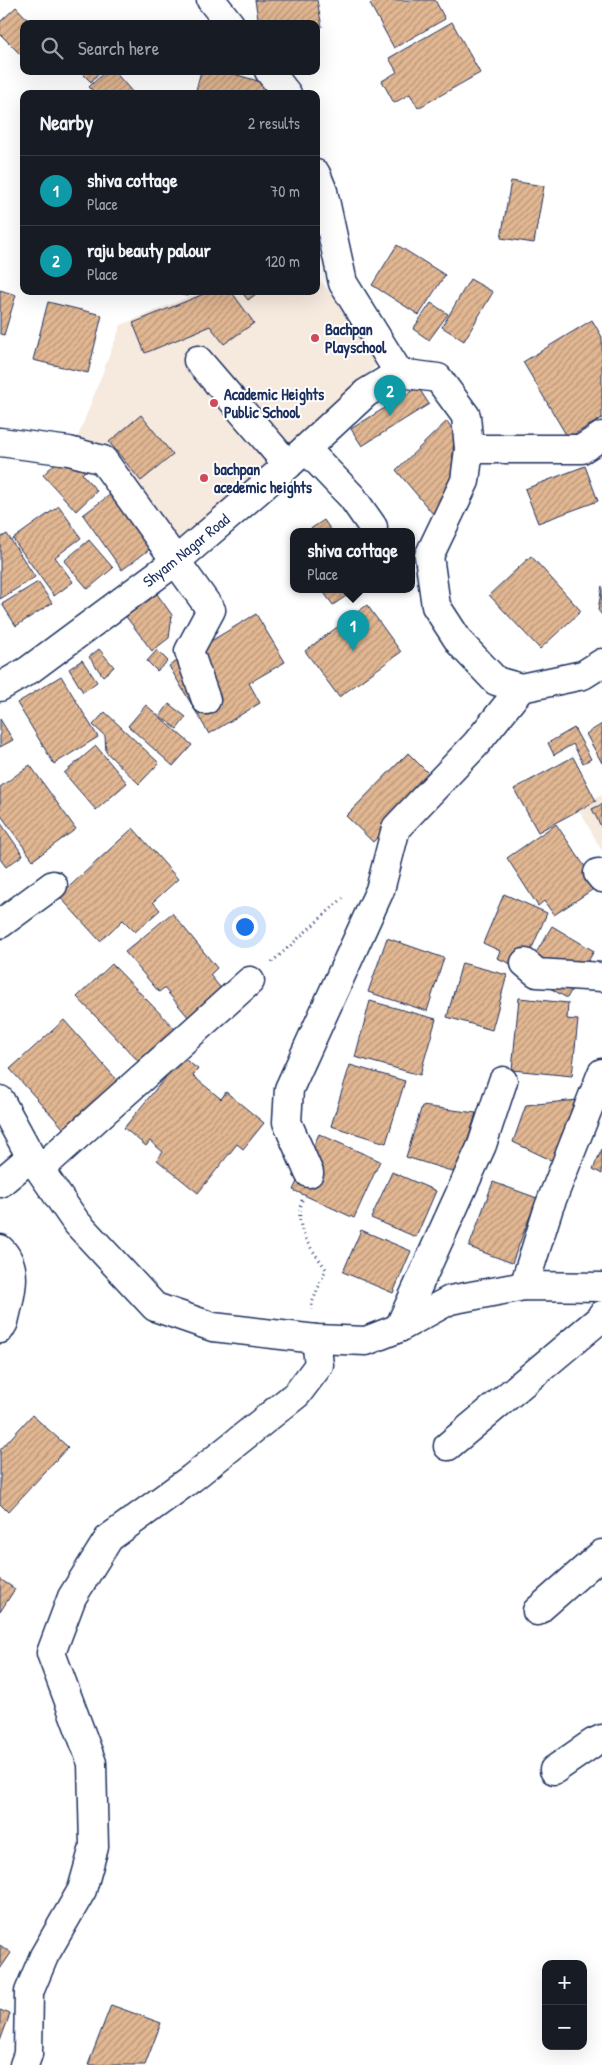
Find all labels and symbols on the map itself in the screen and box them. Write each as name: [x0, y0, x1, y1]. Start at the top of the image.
place label: Bachpan Playschool: [325, 318, 387, 359]
marker: Bachpan Playschool: [309, 332, 321, 344]
pin: 2: [374, 375, 406, 416]
place label: Academic Heights Public School: [224, 383, 325, 423]
marker: Academic Heights Public School: [208, 397, 220, 409]
place label: bachpan acedemic heights: [214, 458, 313, 499]
marker: bachpan acedemic heights: [198, 472, 210, 484]
street label: Shyam Nagar Road: [138, 508, 234, 592]
pin: 1: [337, 610, 369, 651]
your location: [232, 914, 258, 940]

